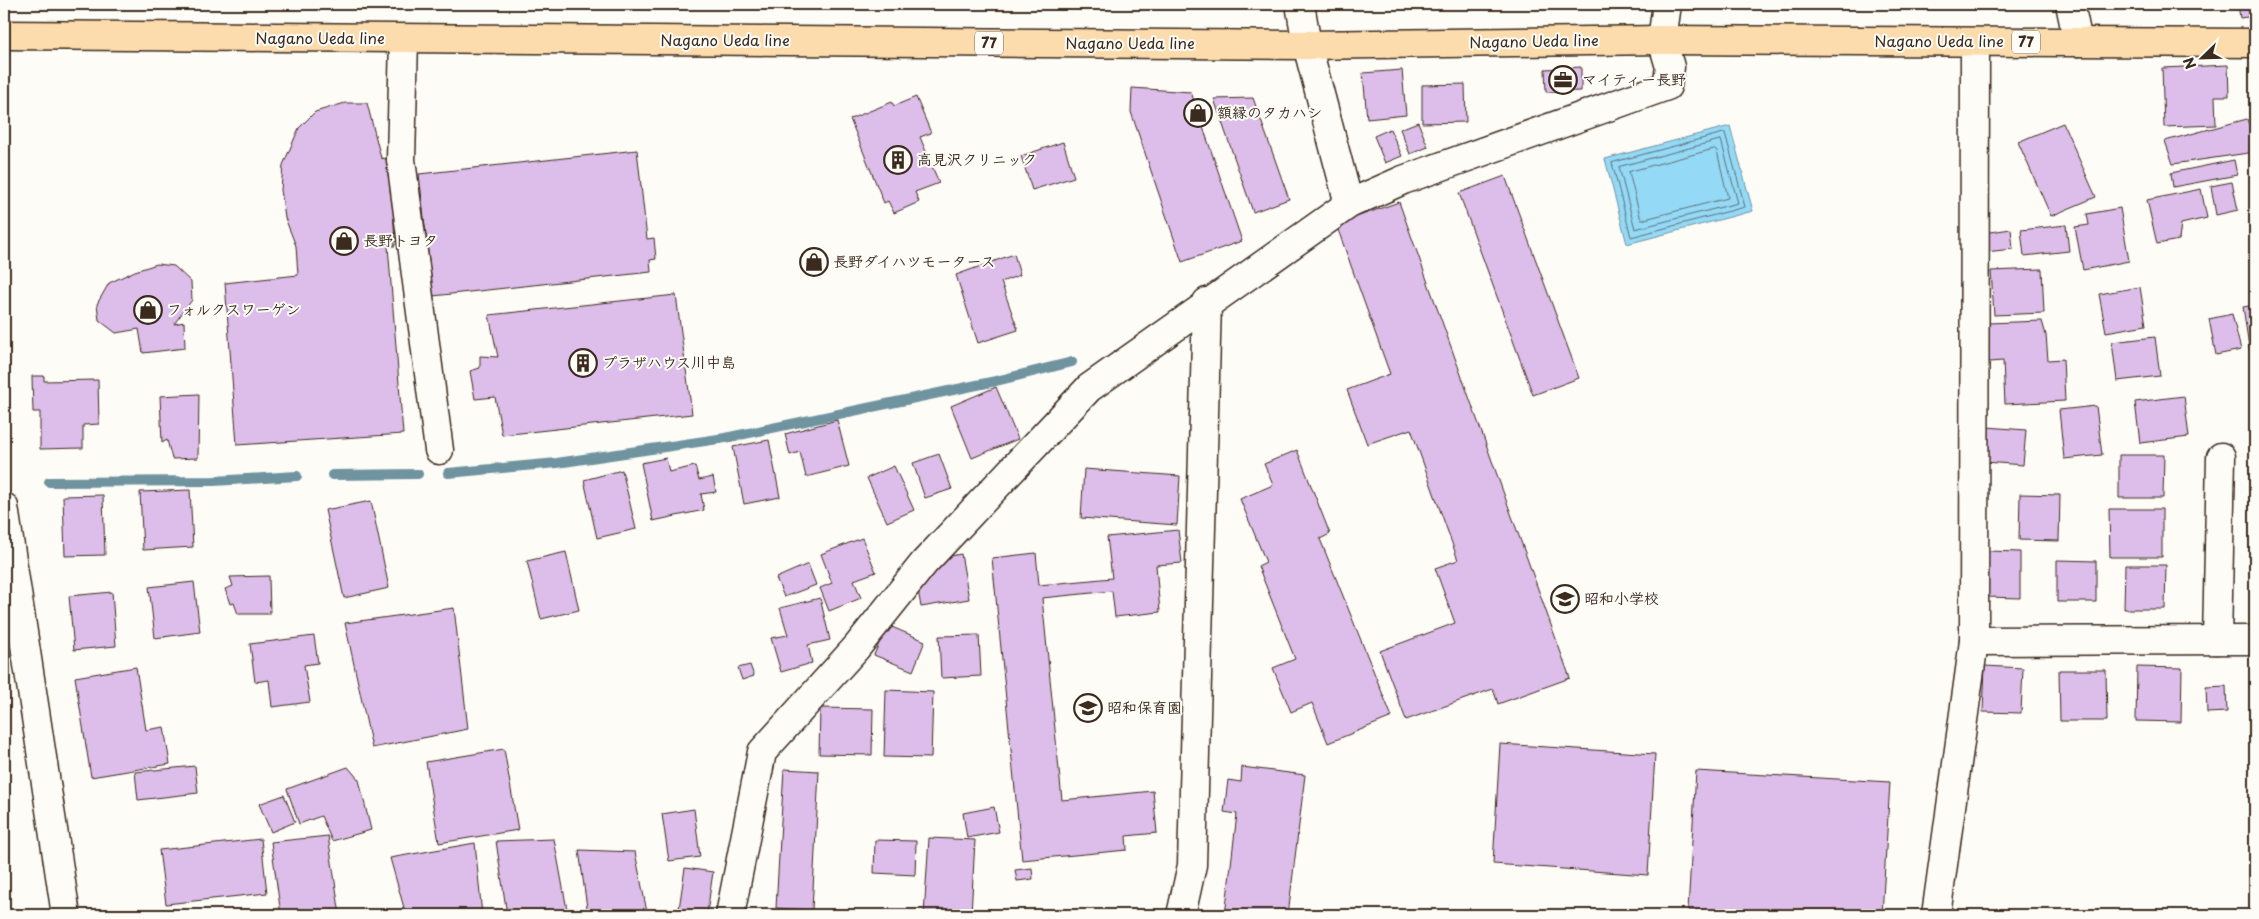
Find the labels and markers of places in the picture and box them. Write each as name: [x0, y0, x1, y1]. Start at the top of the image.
office icon: マイティー長野: [1548, 65, 1578, 95]
place label: マイティー長野: [1582, 67, 1686, 90]
shop icon: 額縁のタカハシ: [1183, 98, 1213, 128]
place label: 額縁のタカハシ: [1217, 100, 1322, 123]
building icon: 高見沢クリニック: [883, 145, 913, 175]
place label: 高見沢クリニック: [917, 147, 1037, 170]
shop icon: 長野トヨタ: [329, 226, 359, 256]
place label: 長野トヨタ: [363, 228, 438, 251]
shop icon: 長野ダイハツモータース: [799, 247, 829, 277]
place label: 長野ダイハツモータース: [833, 249, 996, 272]
shop icon: フォルクスワーゲン: [133, 295, 163, 325]
place label: フォルクスワーゲン: [167, 297, 301, 320]
building icon: プラザハウス川中島: [568, 348, 598, 378]
place label: プラザハウス川中島: [602, 350, 736, 373]
school or university icon: 昭和小学校: [1550, 584, 1580, 614]
place label: 昭和小学校: [1584, 586, 1659, 609]
school or university icon: 昭和保育園: [1073, 693, 1103, 723]
place label: 昭和保育園: [1107, 695, 1182, 718]

